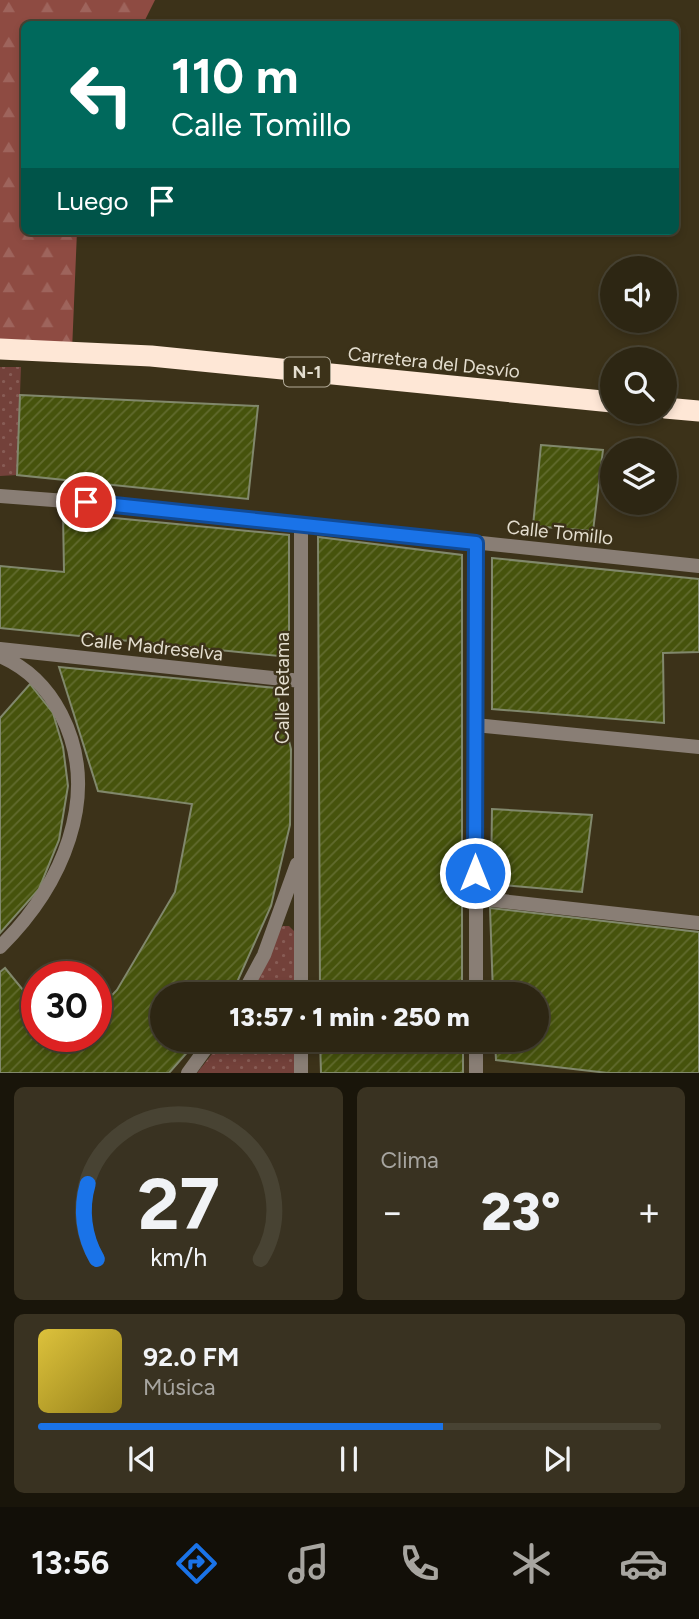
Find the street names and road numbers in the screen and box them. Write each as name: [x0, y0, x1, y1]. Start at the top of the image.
street label: Carretera del Desvío: [347, 342, 521, 383]
road number: N-1: [284, 358, 330, 386]
street label: Calle Tomillo: [505, 515, 614, 550]
street label: Calle Madreselva: [79, 628, 224, 665]
street label: Calle Retama: [271, 632, 294, 744]

